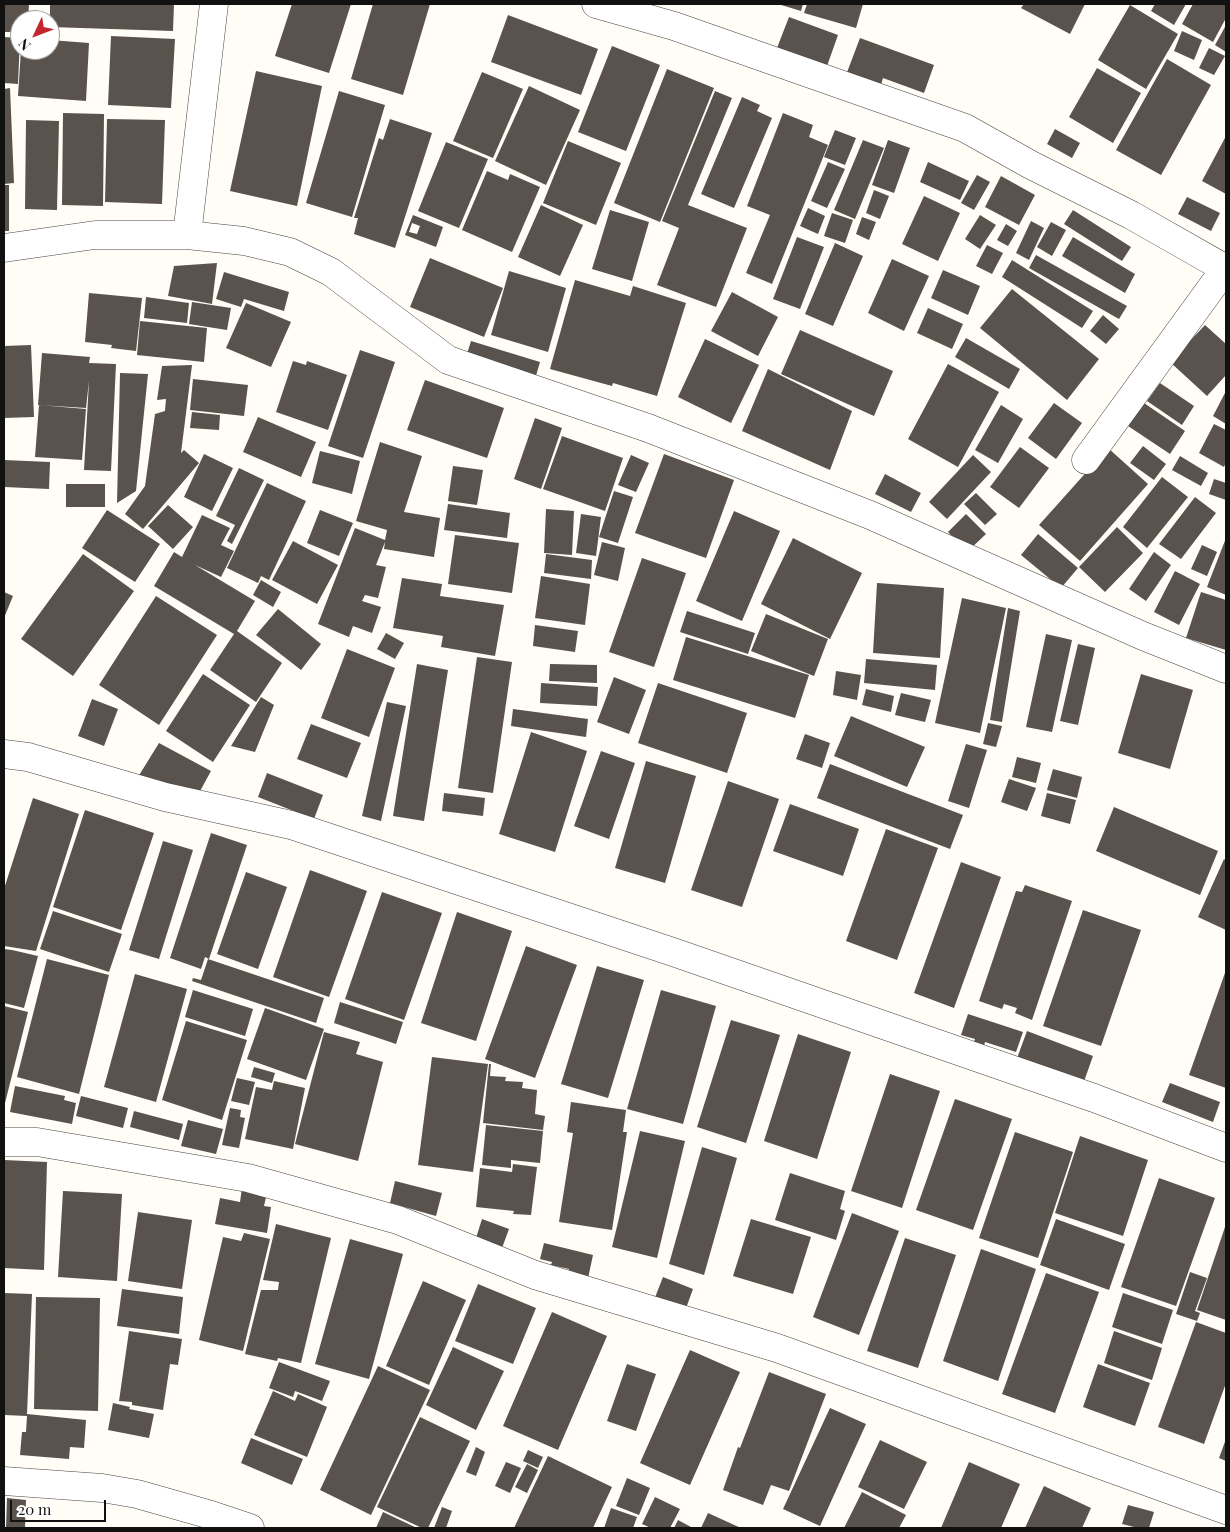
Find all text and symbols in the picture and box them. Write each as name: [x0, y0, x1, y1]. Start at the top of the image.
north arrow: [10, 10, 60, 60]
text: N: [14, 35, 35, 55]
scale bar: [12, 1490, 109, 1522]
text: 20 m: [18, 1499, 51, 1519]

